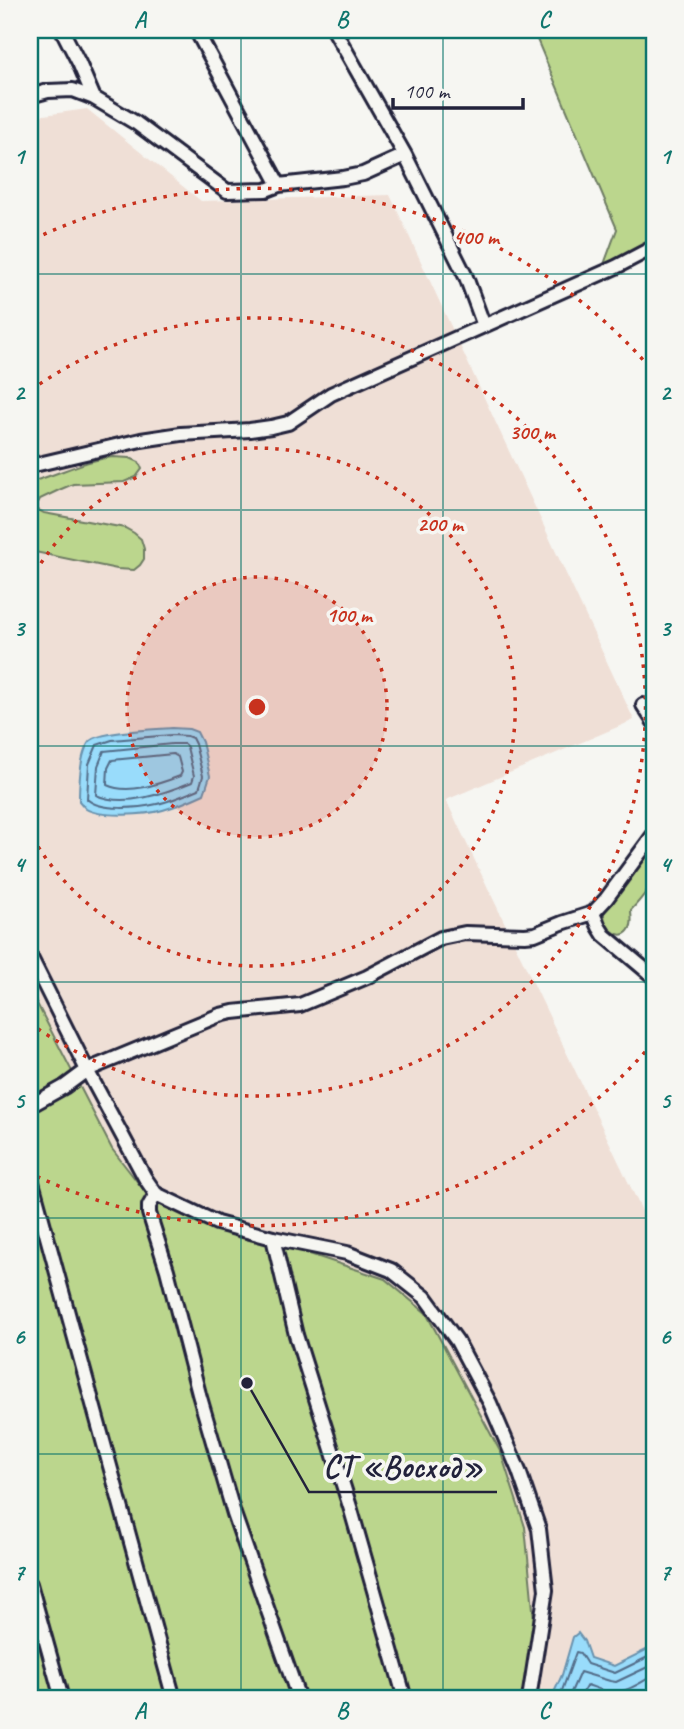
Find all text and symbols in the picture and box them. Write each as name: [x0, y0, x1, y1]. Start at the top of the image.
text: A: [134, 5, 148, 34]
text: B: [336, 5, 350, 34]
text: C: [539, 5, 553, 34]
scale bar: [393, 66, 523, 110]
text: 100 m: [404, 78, 451, 104]
text: 1: [14, 142, 27, 171]
text: 1: [660, 142, 673, 171]
text: 400 m: [453, 224, 501, 250]
text: 2: [14, 378, 27, 407]
text: 2: [660, 378, 673, 407]
text: 300 m: [509, 419, 557, 445]
text: 200 m: [417, 511, 465, 537]
text: 100 m: [326, 602, 374, 628]
text: 3: [14, 614, 27, 643]
text: 3: [660, 614, 673, 643]
centre of rings: [245, 695, 269, 719]
text: 4: [14, 850, 27, 879]
text: 4: [660, 850, 673, 879]
text: 5: [14, 1086, 26, 1115]
text: 5: [660, 1086, 672, 1115]
text: 6: [14, 1322, 27, 1351]
text: 6: [660, 1322, 673, 1351]
callout: СТ «Восход»: [309, 1439, 497, 1492]
text: СТ «Восход»: [323, 1446, 483, 1487]
text: 7: [14, 1558, 27, 1587]
text: 7: [660, 1558, 673, 1587]
text: A: [134, 1696, 148, 1725]
text: B: [336, 1696, 350, 1725]
text: C: [539, 1696, 553, 1725]

